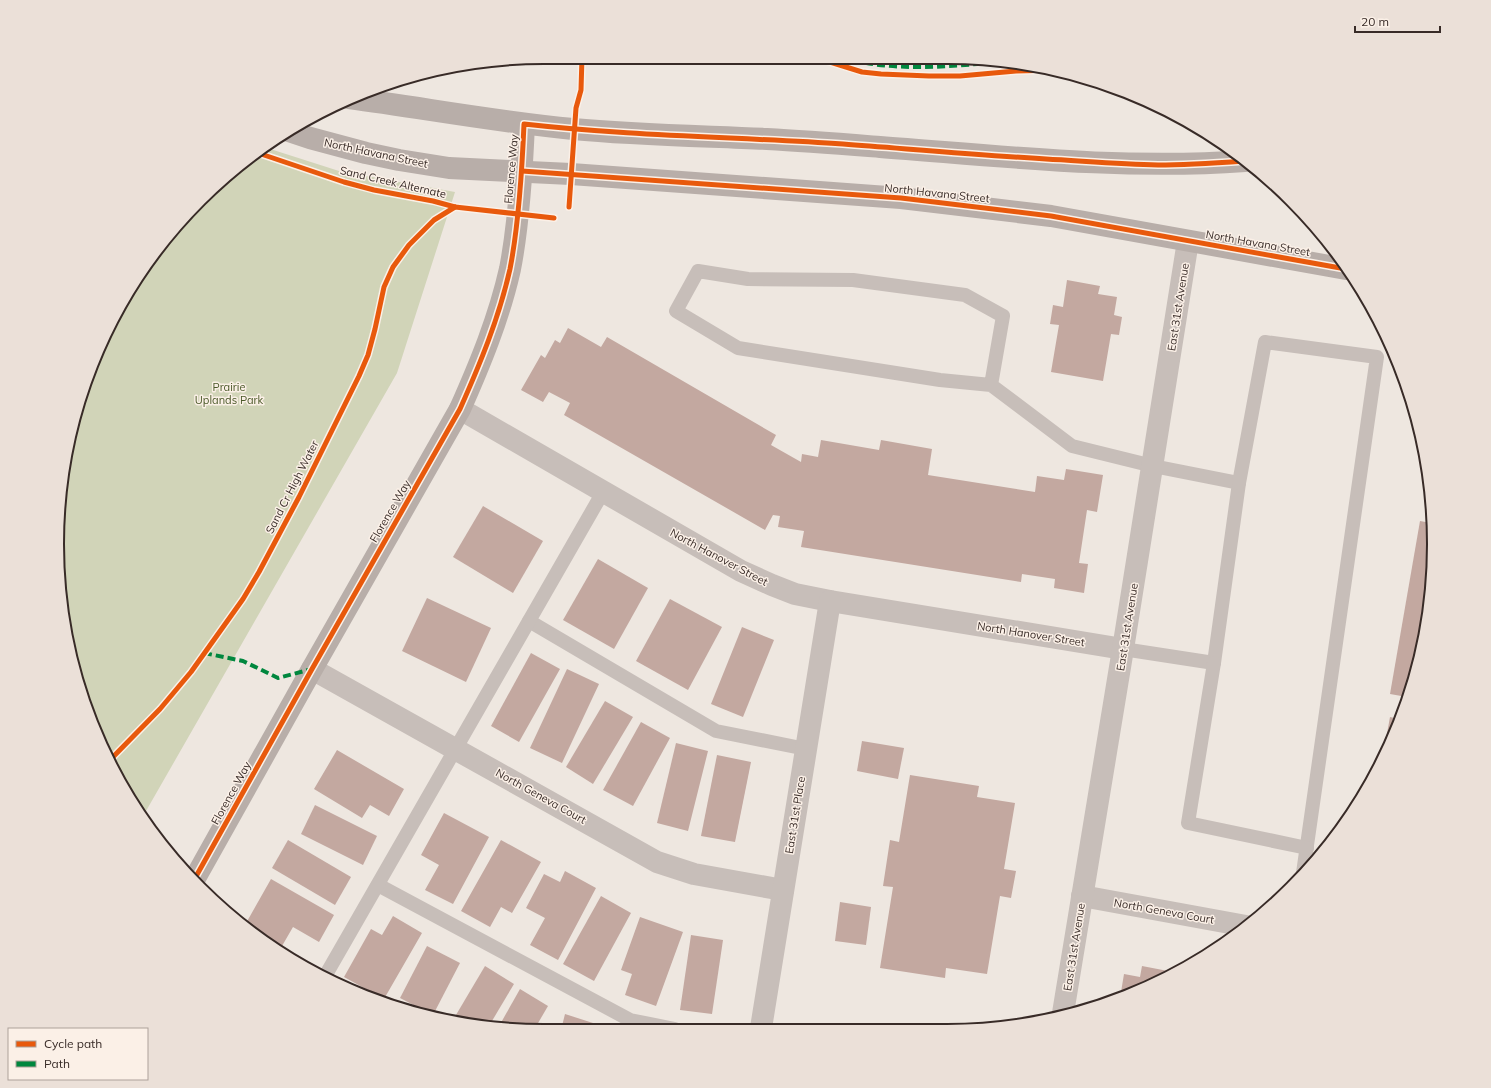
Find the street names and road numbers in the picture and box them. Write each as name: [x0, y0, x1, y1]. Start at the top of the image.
street label: Florence Way: [501, 134, 521, 204]
street label: North Havana Street: [323, 135, 429, 171]
street label: Sand Creek Alternate: [339, 163, 448, 201]
street label: North Havana Street: [884, 181, 990, 205]
street label: North Havana Street: [1205, 227, 1311, 259]
street label: East 31st Avenue: [1164, 262, 1192, 352]
street label: Sand Cr High Water: [262, 438, 322, 536]
street label: Florence Way: [367, 477, 414, 545]
street label: North Hanover Street: [668, 525, 770, 589]
street label: East 31st Avenue: [1113, 582, 1141, 672]
street label: North Hanover Street: [976, 619, 1086, 649]
street label: Florence Way: [208, 759, 254, 827]
street label: North Geneva Court: [493, 765, 589, 827]
street label: East 31st Place: [782, 775, 808, 855]
street label: North Geneva Court: [1113, 895, 1215, 927]
street label: East 31st Avenue: [1060, 902, 1088, 992]

